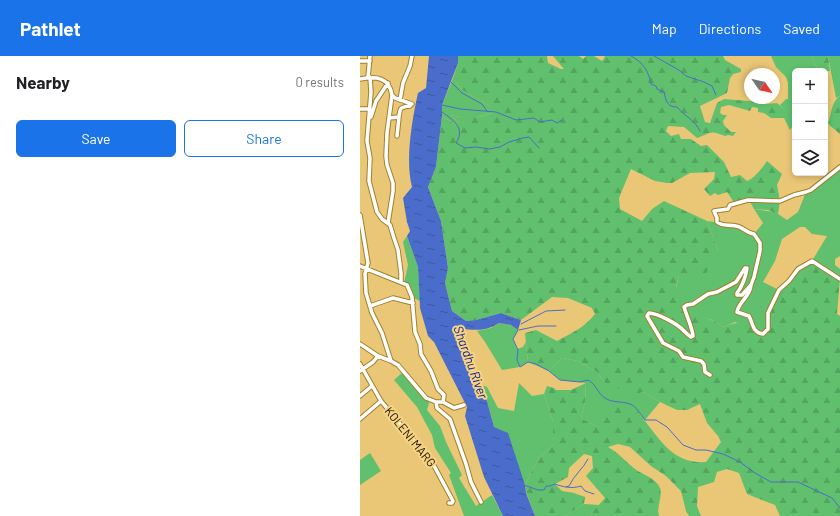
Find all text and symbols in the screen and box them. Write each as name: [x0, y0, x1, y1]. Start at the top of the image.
text: Pathlet: [20, 17, 81, 40]
text: Map: [652, 20, 677, 37]
text: Directions: [699, 20, 761, 37]
text: Saved: [783, 20, 820, 37]
north arrow: [744, 68, 780, 104]
map controls: [792, 68, 828, 176]
button: +: [792, 68, 828, 104]
text: Nearby: [16, 72, 70, 92]
text: 0 results: [295, 74, 344, 90]
button: −: [792, 104, 828, 140]
button: Save: [16, 120, 176, 157]
button: Share: [184, 120, 344, 157]
button: layers: [792, 140, 828, 176]
water label: Shardhu River: [450, 323, 492, 401]
street label: KOLENI MARG: [382, 404, 439, 469]

